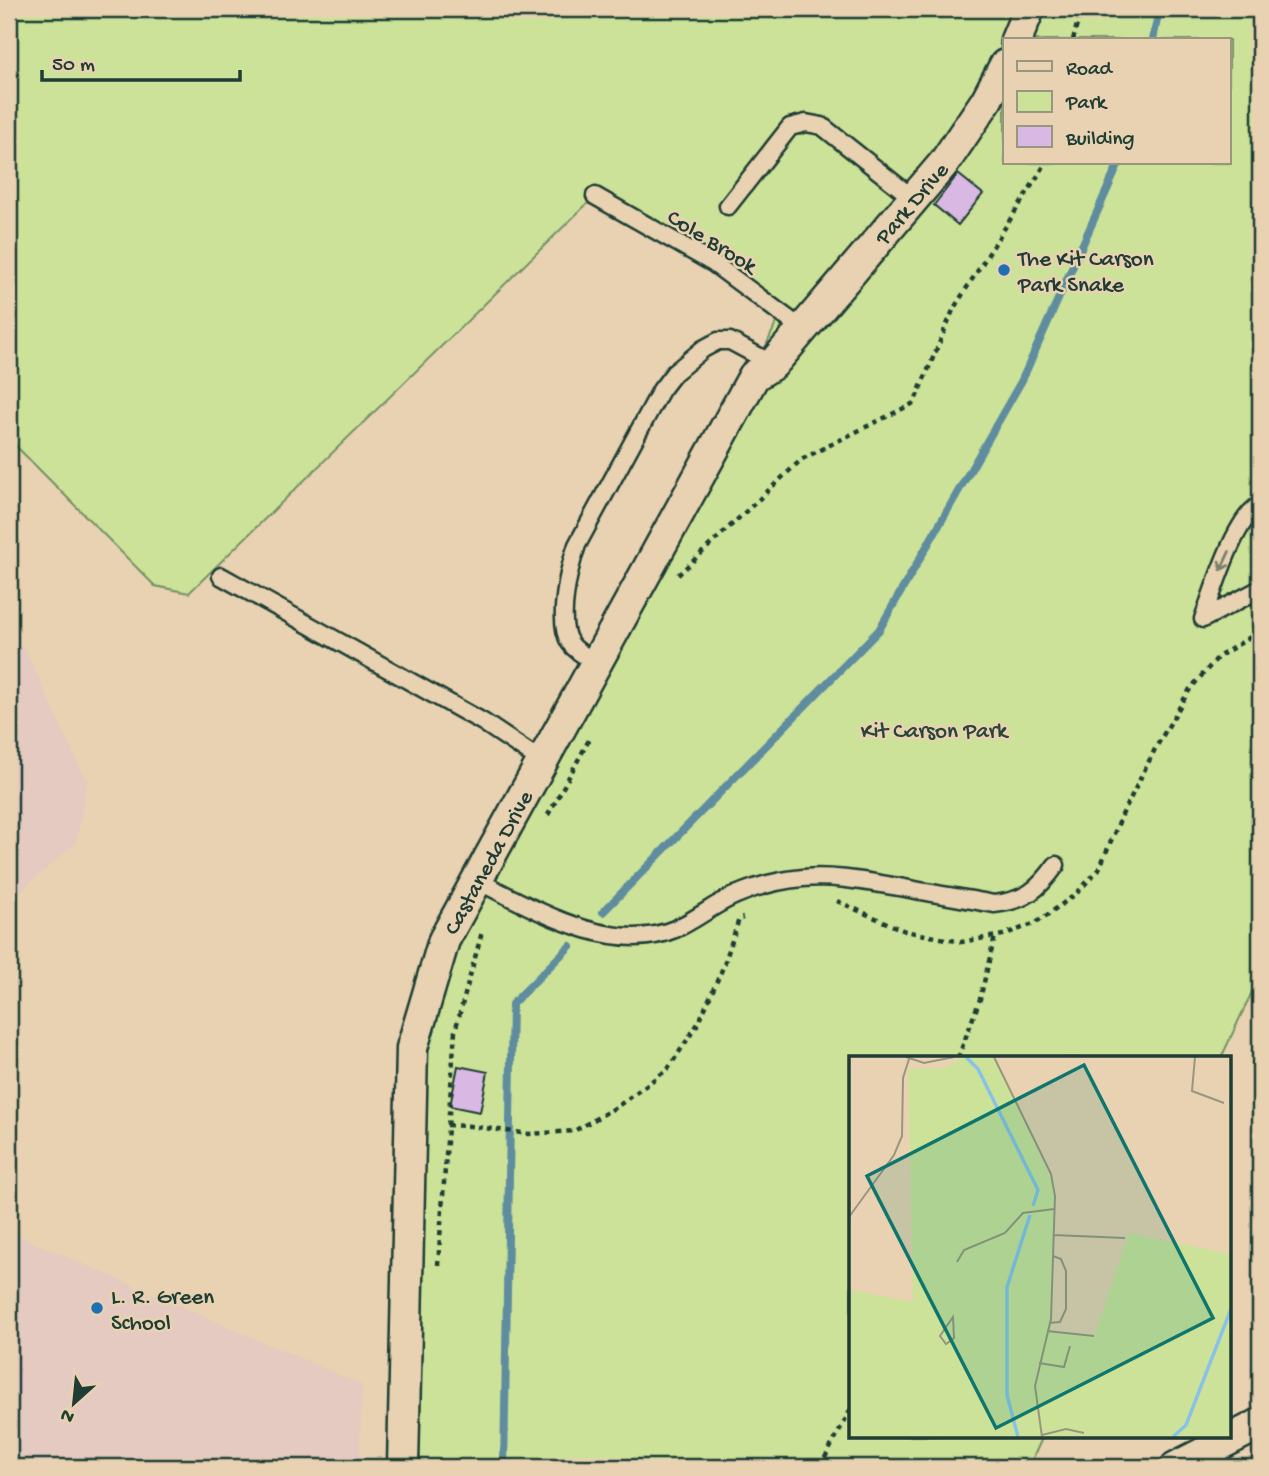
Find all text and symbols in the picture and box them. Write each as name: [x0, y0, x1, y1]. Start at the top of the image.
scale bar: [42, 38, 240, 82]
legend: [1003, 38, 1230, 164]
text: 50 m: [52, 54, 95, 79]
text: Road: [1066, 58, 1114, 83]
text: Park: [1065, 92, 1109, 117]
text: Building: [1065, 128, 1135, 153]
street label: Park Drive: [870, 157, 956, 252]
street label: Cole Brook: [661, 205, 763, 283]
place label: The Kit Carson Park Snake: [1016, 247, 1154, 300]
marker: The Kit Carson Park Snake: [996, 262, 1012, 278]
one-way arrow: [1218, 550, 1231, 571]
park label: Kit Carson Park: [861, 719, 1010, 746]
street label: Castaneda Drive: [440, 786, 541, 940]
inset map: [849, 1056, 1230, 1438]
place label: L. R. Green School: [111, 1285, 214, 1338]
marker: L. R. Green School: [89, 1300, 105, 1316]
north arrow: [38, 1368, 108, 1438]
text: N: [57, 1402, 79, 1428]

